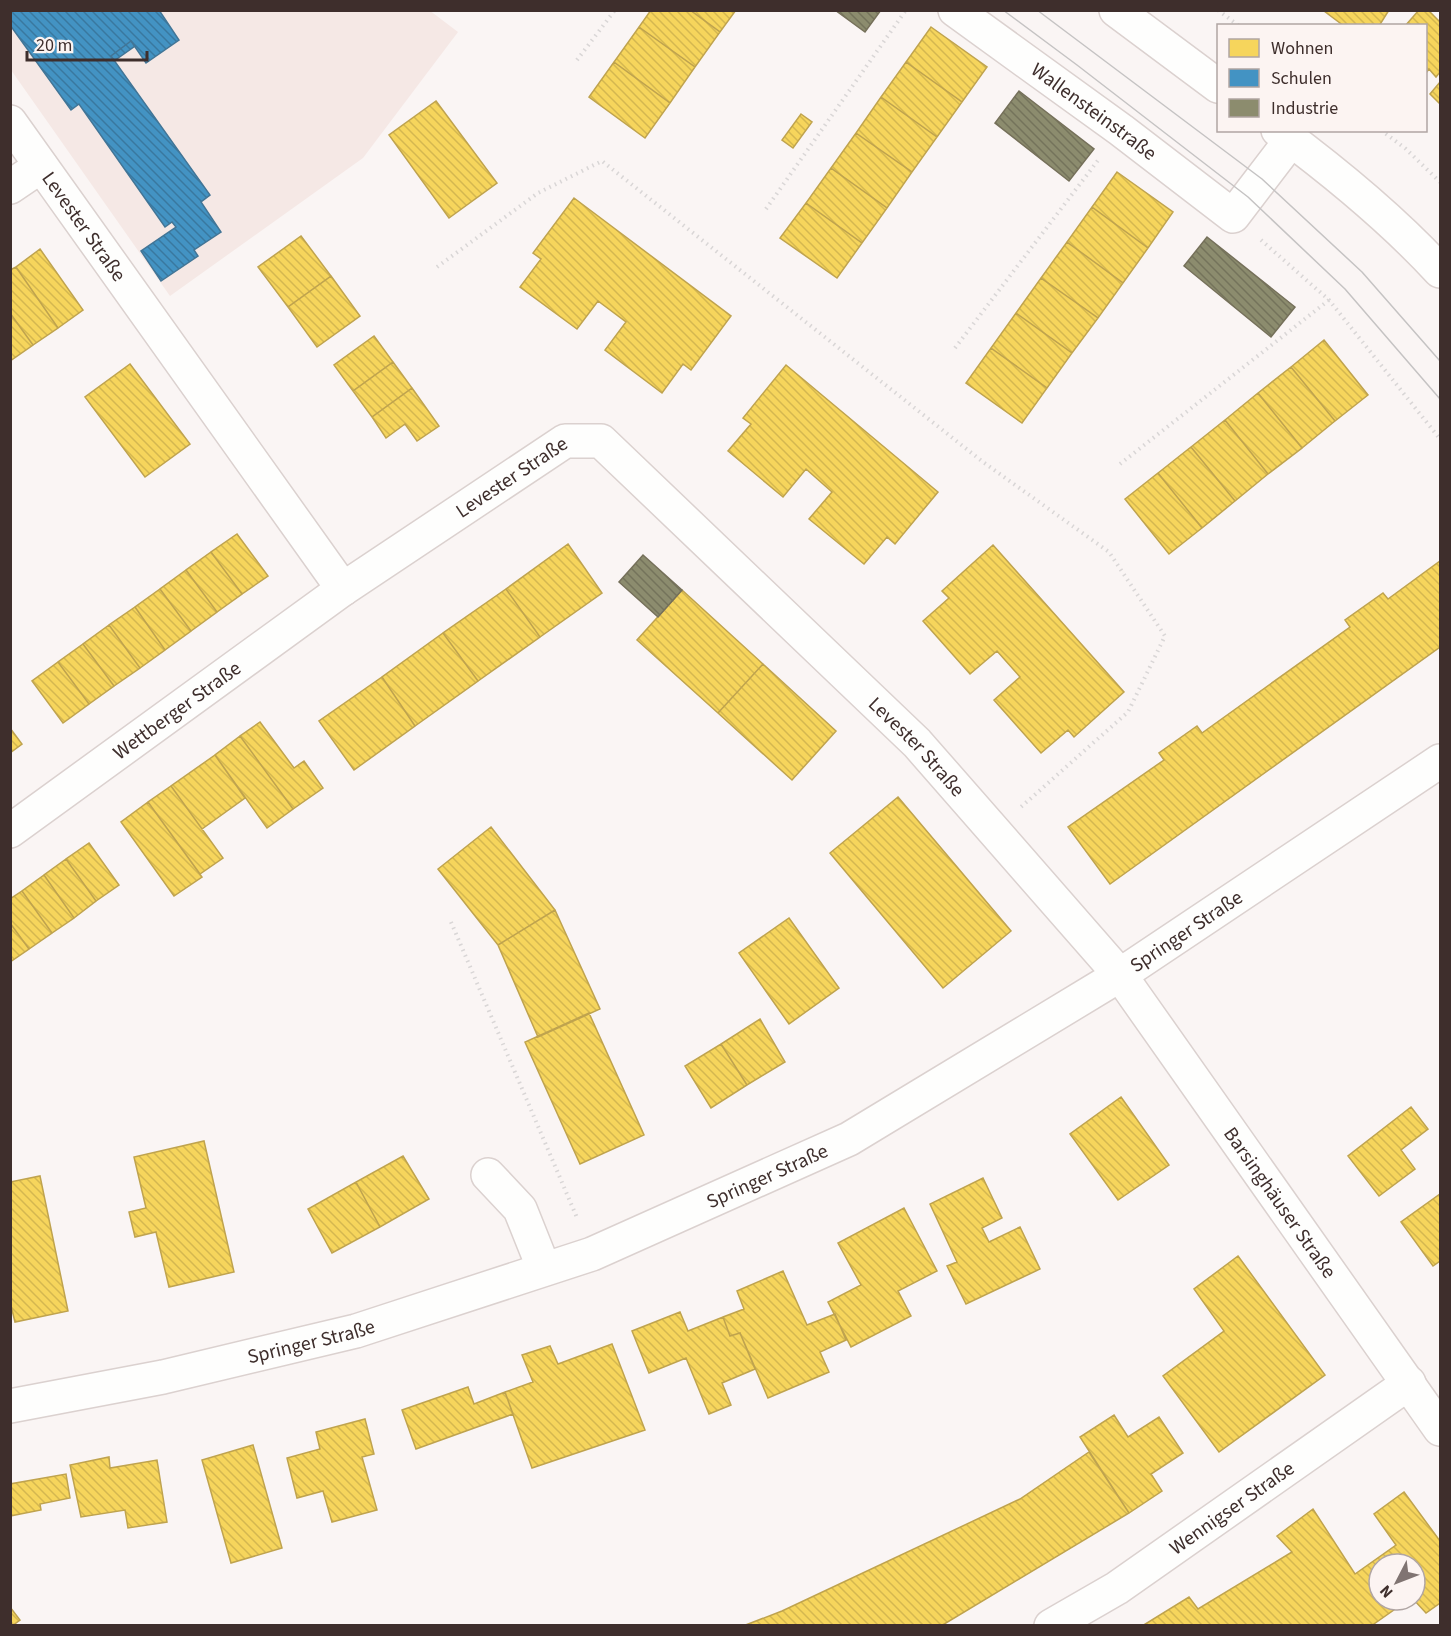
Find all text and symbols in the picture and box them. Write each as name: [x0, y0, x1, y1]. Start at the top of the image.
scale bar: [27, 24, 147, 62]
legend: [1217, 24, 1427, 132]
text: 20 m: [36, 33, 72, 58]
text: Wohnen: [1271, 36, 1333, 61]
street label: Wallensteinstraße: [1025, 56, 1162, 168]
text: Schulen: [1271, 66, 1332, 91]
text: Industrie: [1271, 96, 1338, 121]
street label: Levester Straße: [35, 166, 132, 288]
street label: Levester Straße: [450, 430, 573, 525]
street label: Wettberger Straße: [108, 655, 247, 767]
street label: Levester Straße: [862, 691, 971, 803]
street label: Springer Straße: [1125, 884, 1248, 980]
street label: Barsinghäuser Straße: [1216, 1122, 1343, 1284]
street label: Springer Straße: [702, 1137, 833, 1216]
street label: Springer Straße: [245, 1313, 379, 1371]
street label: Wennigser Straße: [1164, 1455, 1300, 1562]
north arrow: [1367, 1552, 1427, 1612]
text: N: [1375, 1580, 1398, 1603]

